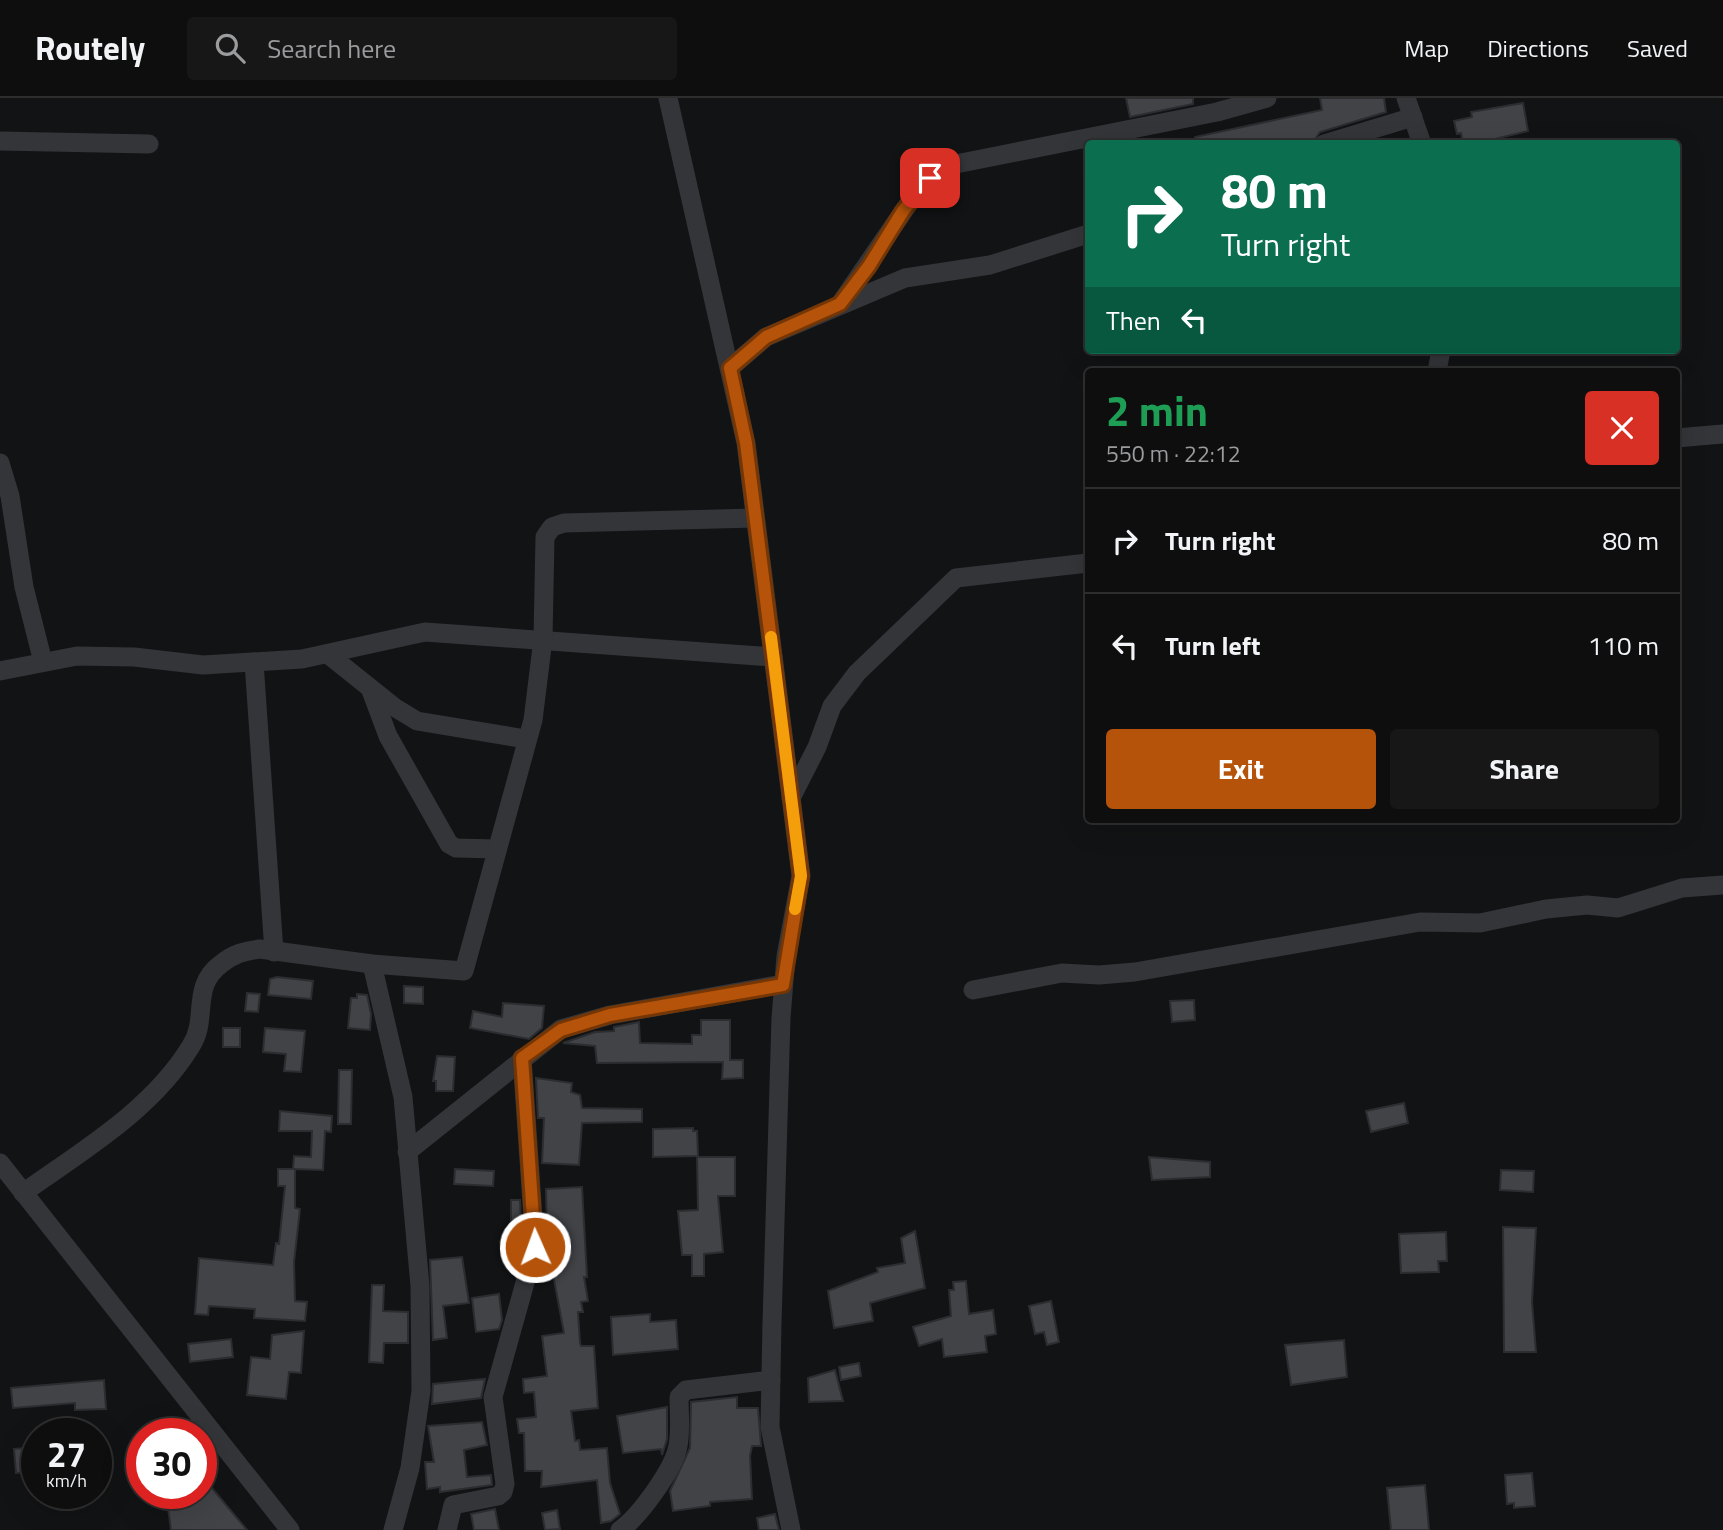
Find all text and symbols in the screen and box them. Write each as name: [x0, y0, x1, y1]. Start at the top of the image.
search box: [187, 17, 677, 80]
text: Routely: [35, 23, 145, 73]
icon: search: [211, 29, 249, 67]
text: Search here: [267, 29, 396, 68]
text: Map: [1404, 30, 1449, 66]
text: Directions: [1487, 30, 1589, 66]
text: Saved: [1627, 30, 1688, 66]
pin: [900, 148, 960, 208]
text: 80 m: [1221, 152, 1328, 227]
icon: arrive: [911, 159, 949, 197]
icon: right: [1106, 168, 1197, 259]
text: Turn right: [1221, 220, 1350, 268]
text: Then: [1106, 301, 1161, 340]
icon: left: [1175, 301, 1213, 339]
text: 2 min: [1106, 378, 1208, 442]
button: close: [1585, 391, 1659, 465]
text: 550 m · 22:12: [1106, 436, 1241, 471]
text: Turn right: [1165, 521, 1276, 560]
text: 80 m: [1602, 521, 1659, 560]
icon: right: [1106, 522, 1144, 560]
text: Turn left: [1165, 626, 1260, 665]
text: 110 m: [1588, 626, 1659, 665]
icon: left: [1106, 627, 1144, 665]
button: Exit: [1106, 729, 1376, 809]
button: Share: [1390, 729, 1659, 809]
position arrow: [498, 1210, 572, 1284]
speed limit sign: 30: [126, 1418, 217, 1509]
text: 27: [47, 1427, 86, 1481]
text: km/h: [46, 1467, 87, 1494]

